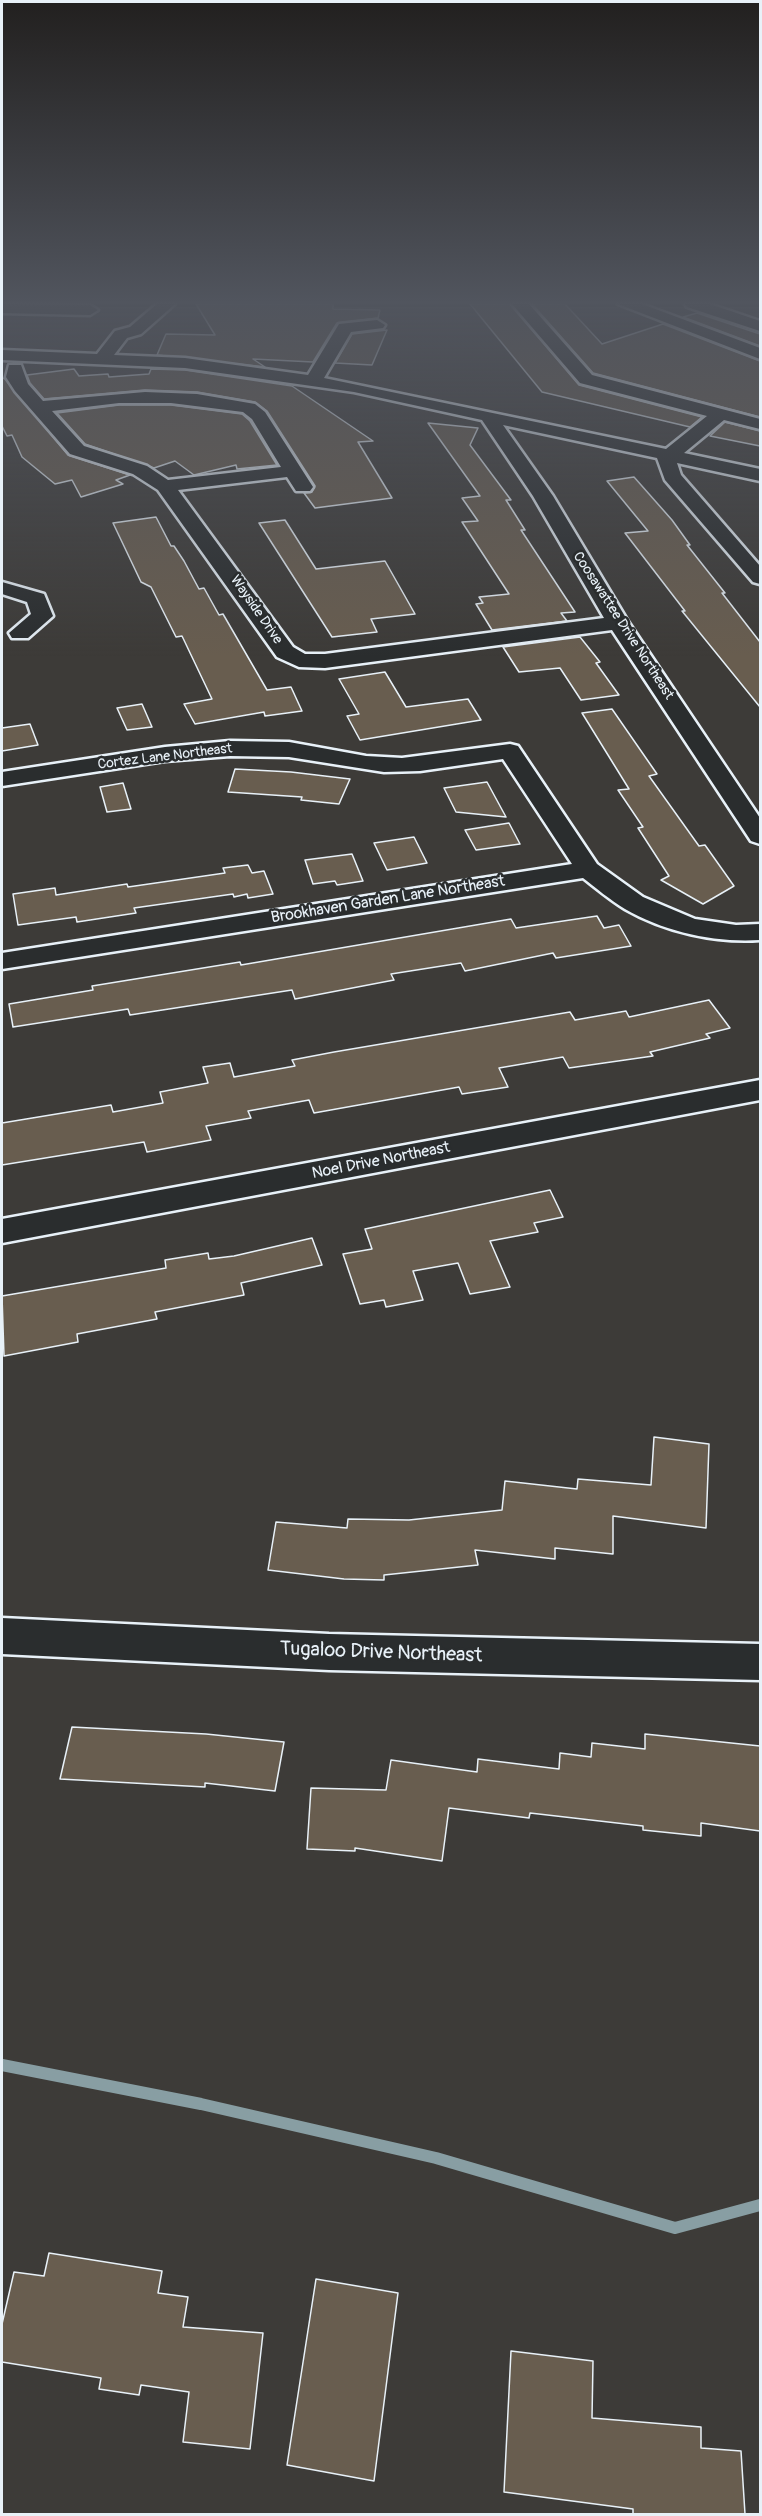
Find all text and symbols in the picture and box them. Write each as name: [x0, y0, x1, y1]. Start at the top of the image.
street label: Coosawattee Drive Northeast: [569, 549, 677, 703]
street label: Wayside Drive: [226, 572, 286, 648]
street label: Cortez Lane Northeast: [97, 740, 233, 774]
street label: Brookhaven Garden Lane Northeast: [270, 872, 506, 928]
street label: Noel Drive Northeast: [310, 1138, 452, 1184]
street label: Tugaloo Drive Northeast: [279, 1637, 483, 1669]

